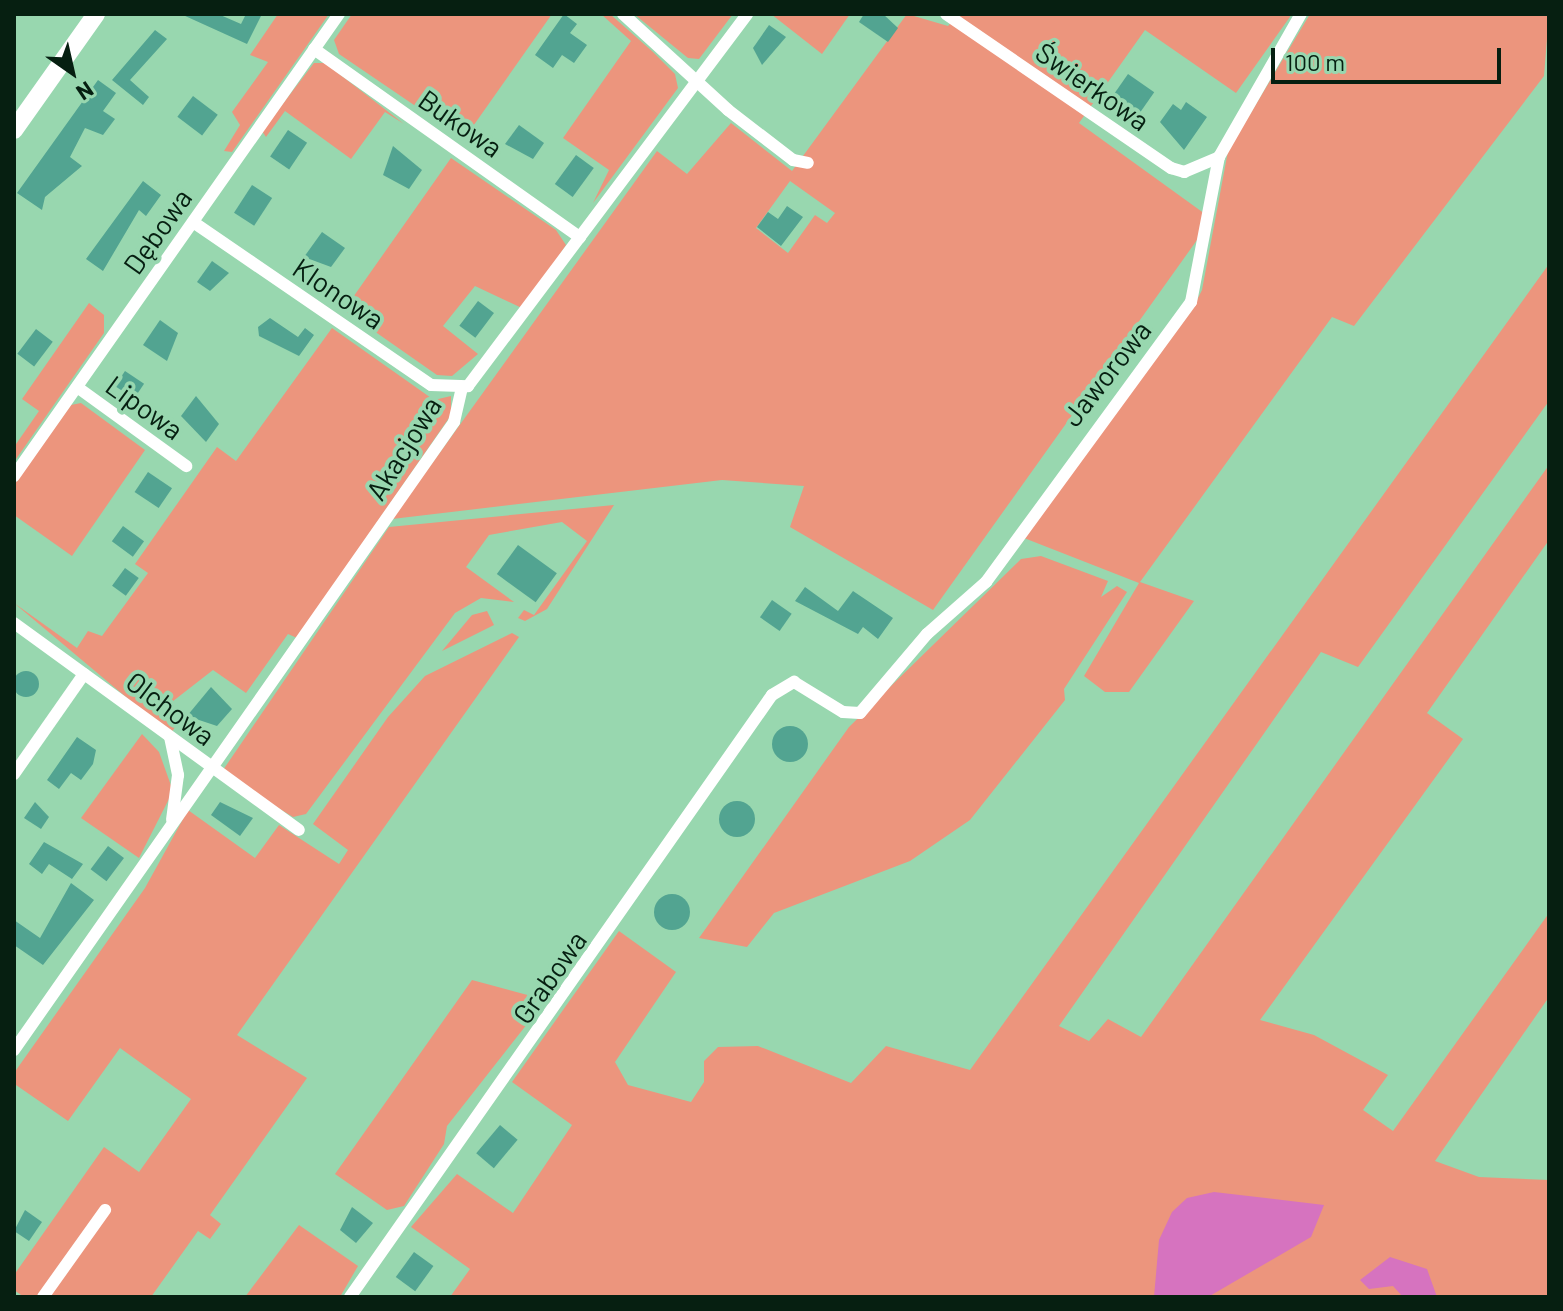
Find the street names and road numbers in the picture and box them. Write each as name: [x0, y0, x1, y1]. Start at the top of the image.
street label: Świerkowa: [1030, 35, 1156, 137]
street label: Bukowa: [413, 82, 509, 164]
street label: Dębowa: [116, 182, 198, 280]
street label: Klonowa: [287, 250, 391, 336]
street label: Jaworowa: [1055, 314, 1157, 432]
street label: Lipowa: [100, 368, 190, 446]
street label: Akacjowa: [358, 390, 448, 506]
street label: Olchowa: [120, 664, 222, 752]
street label: Grabowa: [505, 924, 593, 1030]

